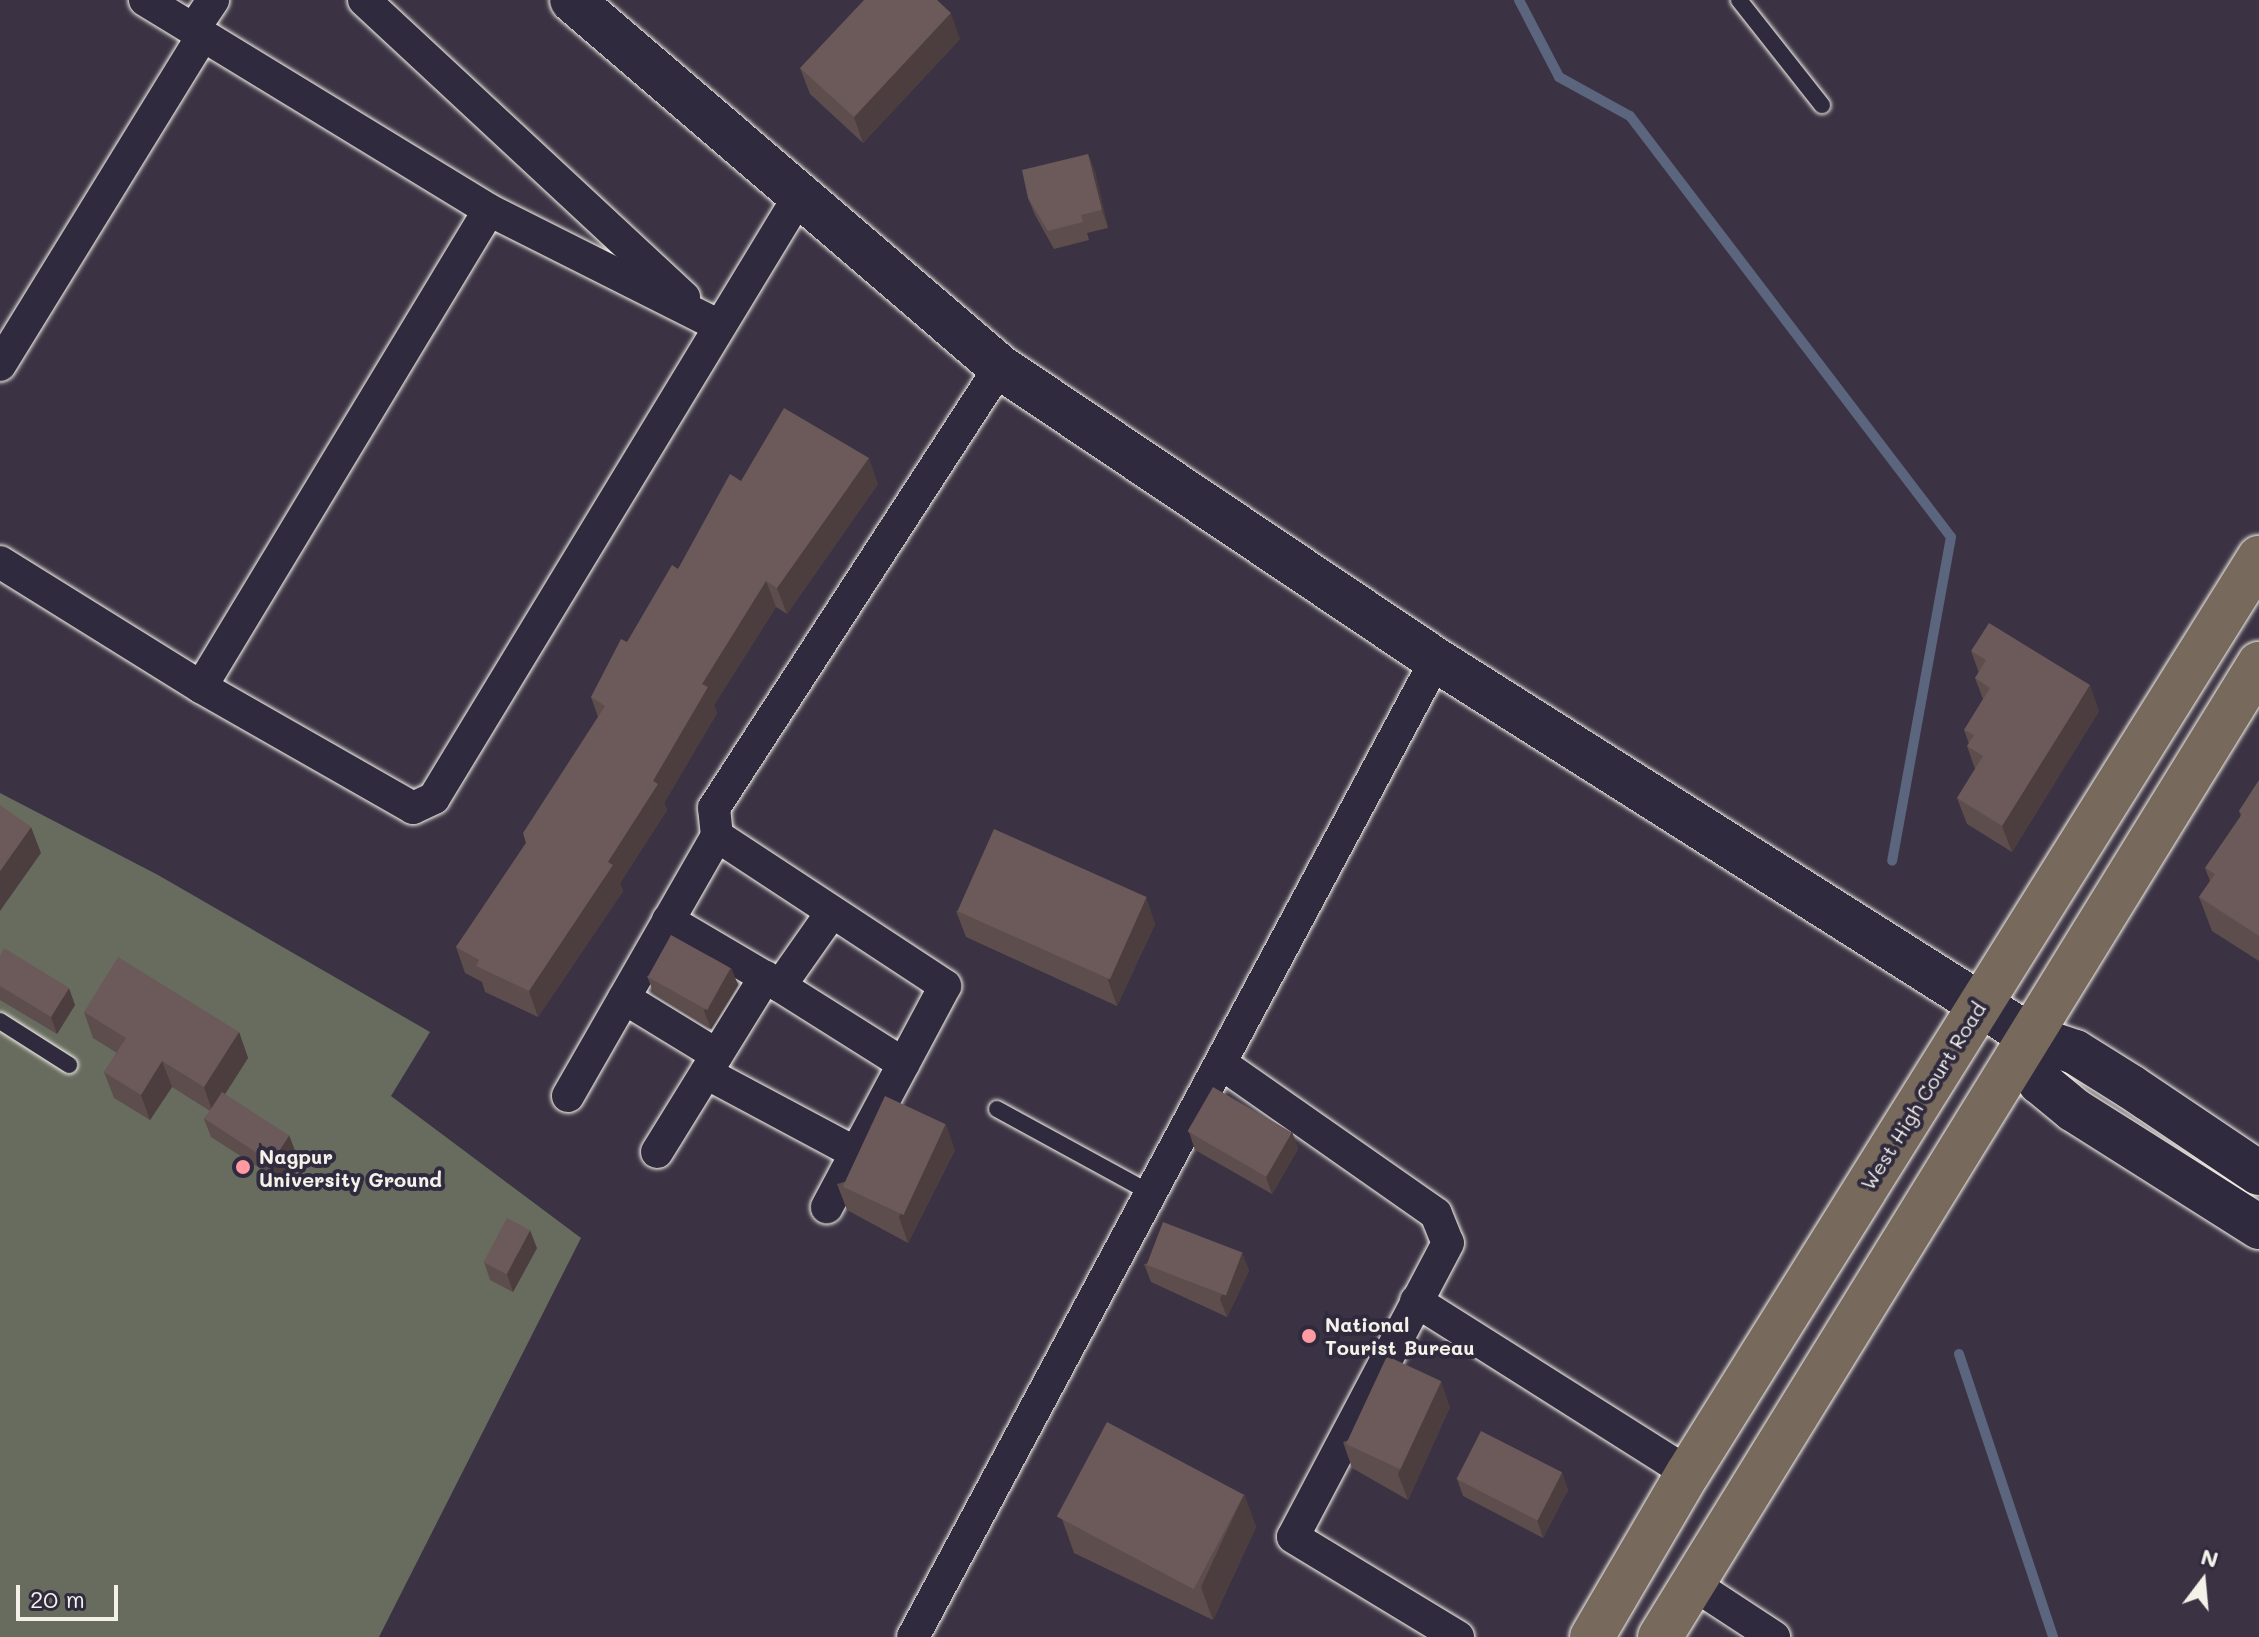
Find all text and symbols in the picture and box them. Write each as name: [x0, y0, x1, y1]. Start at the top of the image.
street label: West High Court Road: [1855, 998, 1991, 1194]
place label: Nagpur University Ground: [259, 1144, 442, 1191]
marker: Nagpur University Ground: [234, 1158, 252, 1176]
place label: National Tourist Bureau: [1325, 1312, 1475, 1359]
marker: National Tourist Bureau: [1300, 1327, 1318, 1345]
north arrow: [2163, 1541, 2243, 1621]
text: N: [2198, 1541, 2222, 1574]
scale bar: [20, 1569, 122, 1619]
text: 20 m: [30, 1583, 85, 1614]

